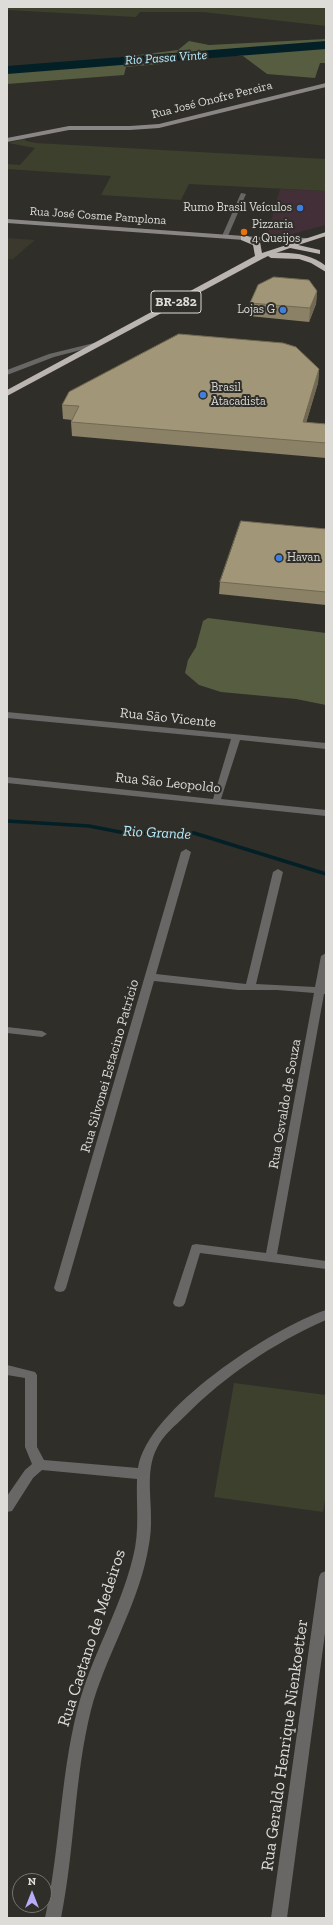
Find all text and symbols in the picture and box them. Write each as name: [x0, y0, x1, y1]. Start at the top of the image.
water label: Rio Passa Vinte: [124, 47, 208, 69]
street label: Rua José Onofre Pereira: [150, 78, 274, 122]
place label: Rumo Brasil Veículos: [183, 201, 292, 215]
marker: Rumo Brasil Veículos: [295, 203, 305, 213]
street label: Rua José Cosme Pamplona: [29, 204, 167, 228]
place label: Pizzaria 4 Queijos: [252, 218, 300, 246]
marker: Pizzaria 4 Queijos: [239, 227, 249, 237]
road number: BR-282: [151, 291, 201, 313]
place label: Lojas G: [237, 303, 275, 317]
marker: Lojas G: [278, 305, 288, 315]
place label: Brasil Atacadista: [211, 381, 266, 409]
marker: Brasil Atacadista: [198, 390, 208, 400]
place label: Havan: [287, 551, 320, 565]
marker: Havan: [274, 553, 284, 563]
street label: Rua São Vicente: [119, 705, 217, 731]
street label: Rua São Leopoldo: [114, 769, 222, 797]
water label: Rio Grande: [123, 822, 191, 844]
street label: Rua Silvonei Estacino Patrício: [77, 977, 143, 1155]
street label: Rua Osvaldo de Souza: [265, 1038, 305, 1170]
street label: Rua Caetano de Medeiros: [54, 1547, 130, 1729]
street label: Rua Geraldo Henrique Nienkoetter: [257, 1618, 313, 1872]
north arrow: [12, 1873, 52, 1913]
text: N: [28, 1875, 36, 1888]

